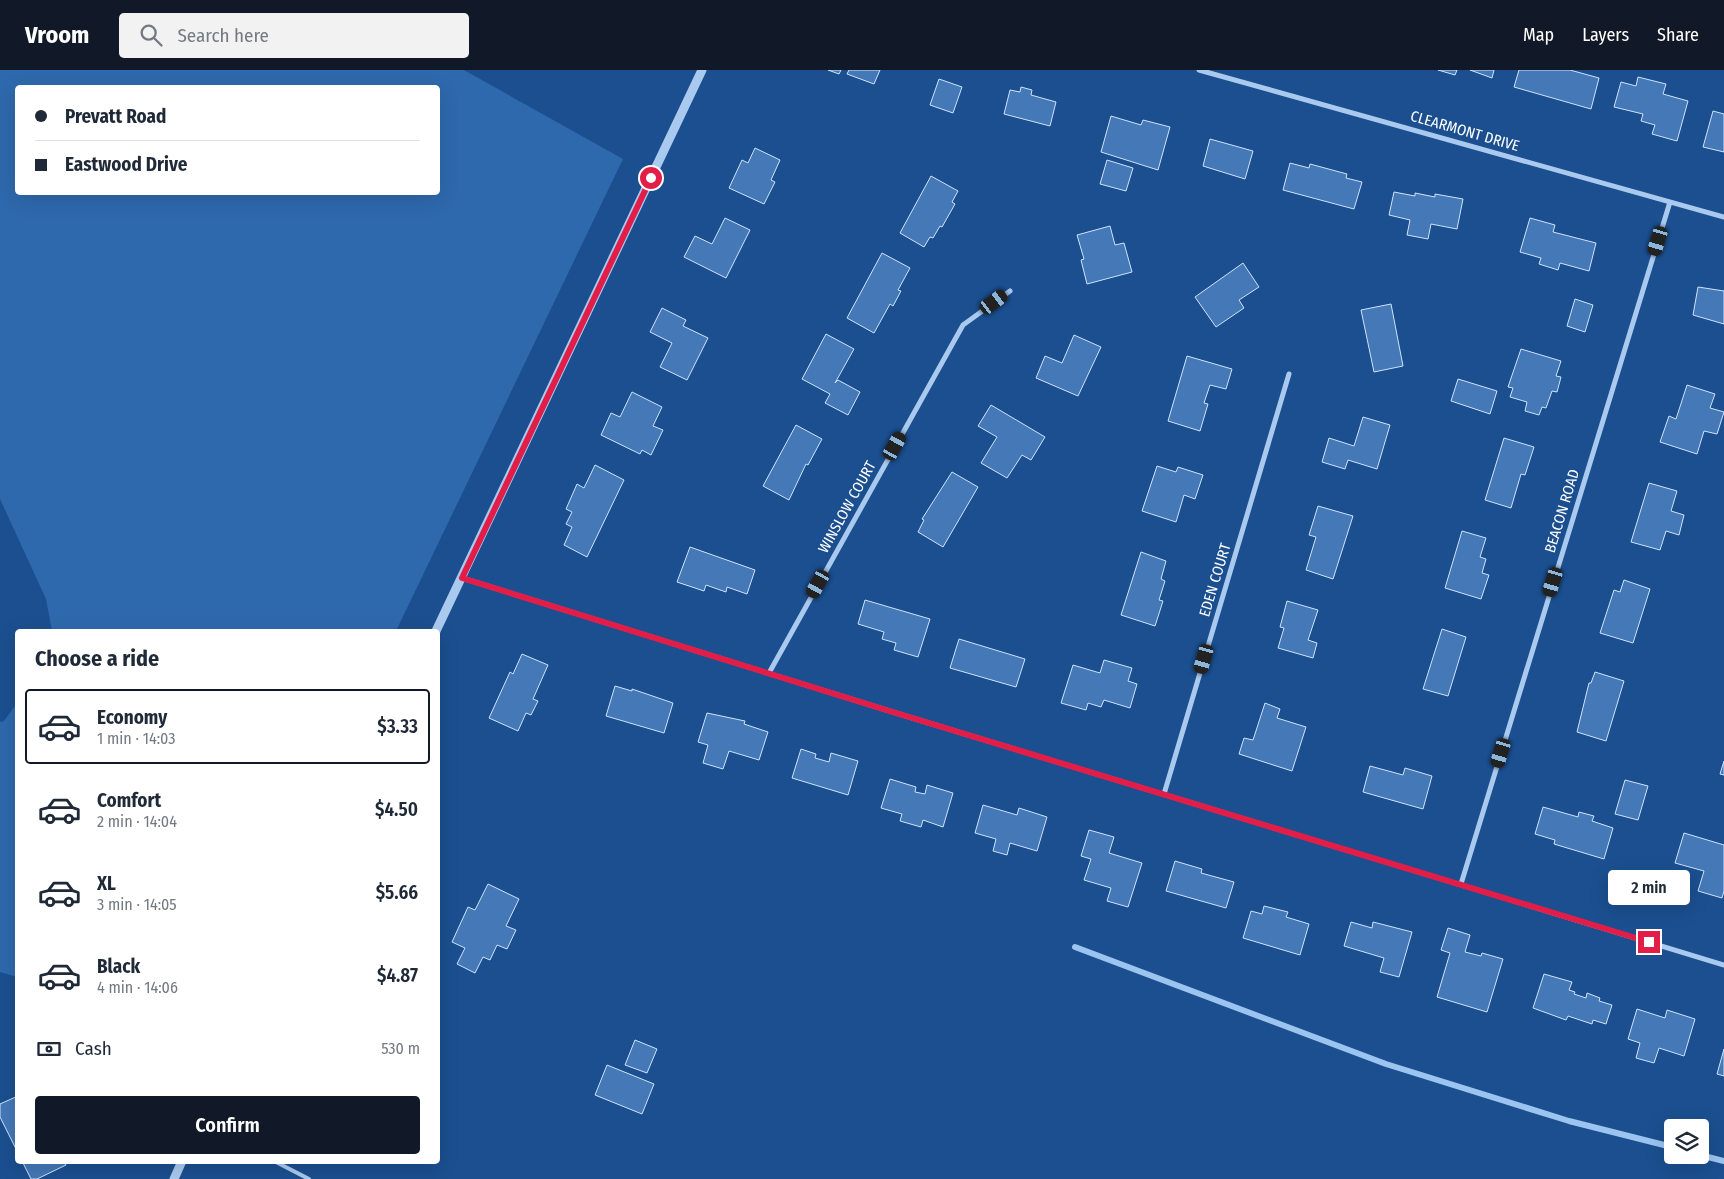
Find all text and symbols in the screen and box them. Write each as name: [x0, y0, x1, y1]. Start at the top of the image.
search box: [119, 13, 469, 58]
text: Vroom: [25, 21, 89, 49]
icon: search: [137, 21, 165, 49]
text: Search here: [177, 24, 269, 47]
text: Map: [1523, 24, 1554, 46]
text: Layers: [1582, 24, 1629, 46]
text: Share: [1657, 24, 1699, 46]
text: Prevatt Road: [65, 105, 166, 128]
street label: CLEARMONT DRIVE: [1409, 107, 1521, 155]
text: Eastwood Drive: [65, 153, 187, 176]
route start: [640, 167, 662, 189]
car: [1646, 224, 1669, 258]
car: [977, 287, 1010, 317]
car: [881, 429, 908, 463]
street label: WINSLOW COURT: [814, 458, 880, 556]
street label: BEACON ROAD: [1541, 467, 1583, 555]
street label: EDEN COURT: [1195, 541, 1235, 619]
car: [1541, 565, 1564, 599]
car: [804, 567, 831, 601]
car: [1192, 643, 1215, 675]
text: Choose a ride: [35, 645, 159, 672]
icon: car: [37, 704, 82, 749]
text: Economy: [97, 706, 167, 729]
text: $3.33: [377, 715, 418, 738]
text: 1 min · 14:03: [97, 729, 175, 748]
car: [1489, 736, 1512, 770]
icon: car: [37, 787, 82, 832]
text: Comfort: [97, 789, 161, 812]
text: $4.50: [375, 798, 418, 821]
text: 2 min · 14:04: [97, 812, 177, 831]
icon: car: [37, 870, 82, 915]
callout: 2 min: [1608, 870, 1690, 904]
text: XL: [97, 872, 116, 895]
text: 2 min: [1631, 878, 1667, 897]
text: $5.66: [376, 881, 418, 904]
text: 3 min · 14:05: [97, 895, 177, 914]
route end: [1638, 931, 1660, 953]
icon: car: [37, 953, 82, 998]
text: Black: [97, 955, 140, 978]
text: $4.87: [377, 964, 418, 987]
text: 4 min · 14:06: [97, 978, 178, 997]
icon: cash: [35, 1035, 63, 1063]
text: Cash: [75, 1037, 112, 1060]
text: 530 m: [381, 1039, 420, 1058]
button: Confirm: [35, 1096, 420, 1154]
map controls: [1664, 1119, 1709, 1164]
button: layers: [1664, 1119, 1709, 1164]

